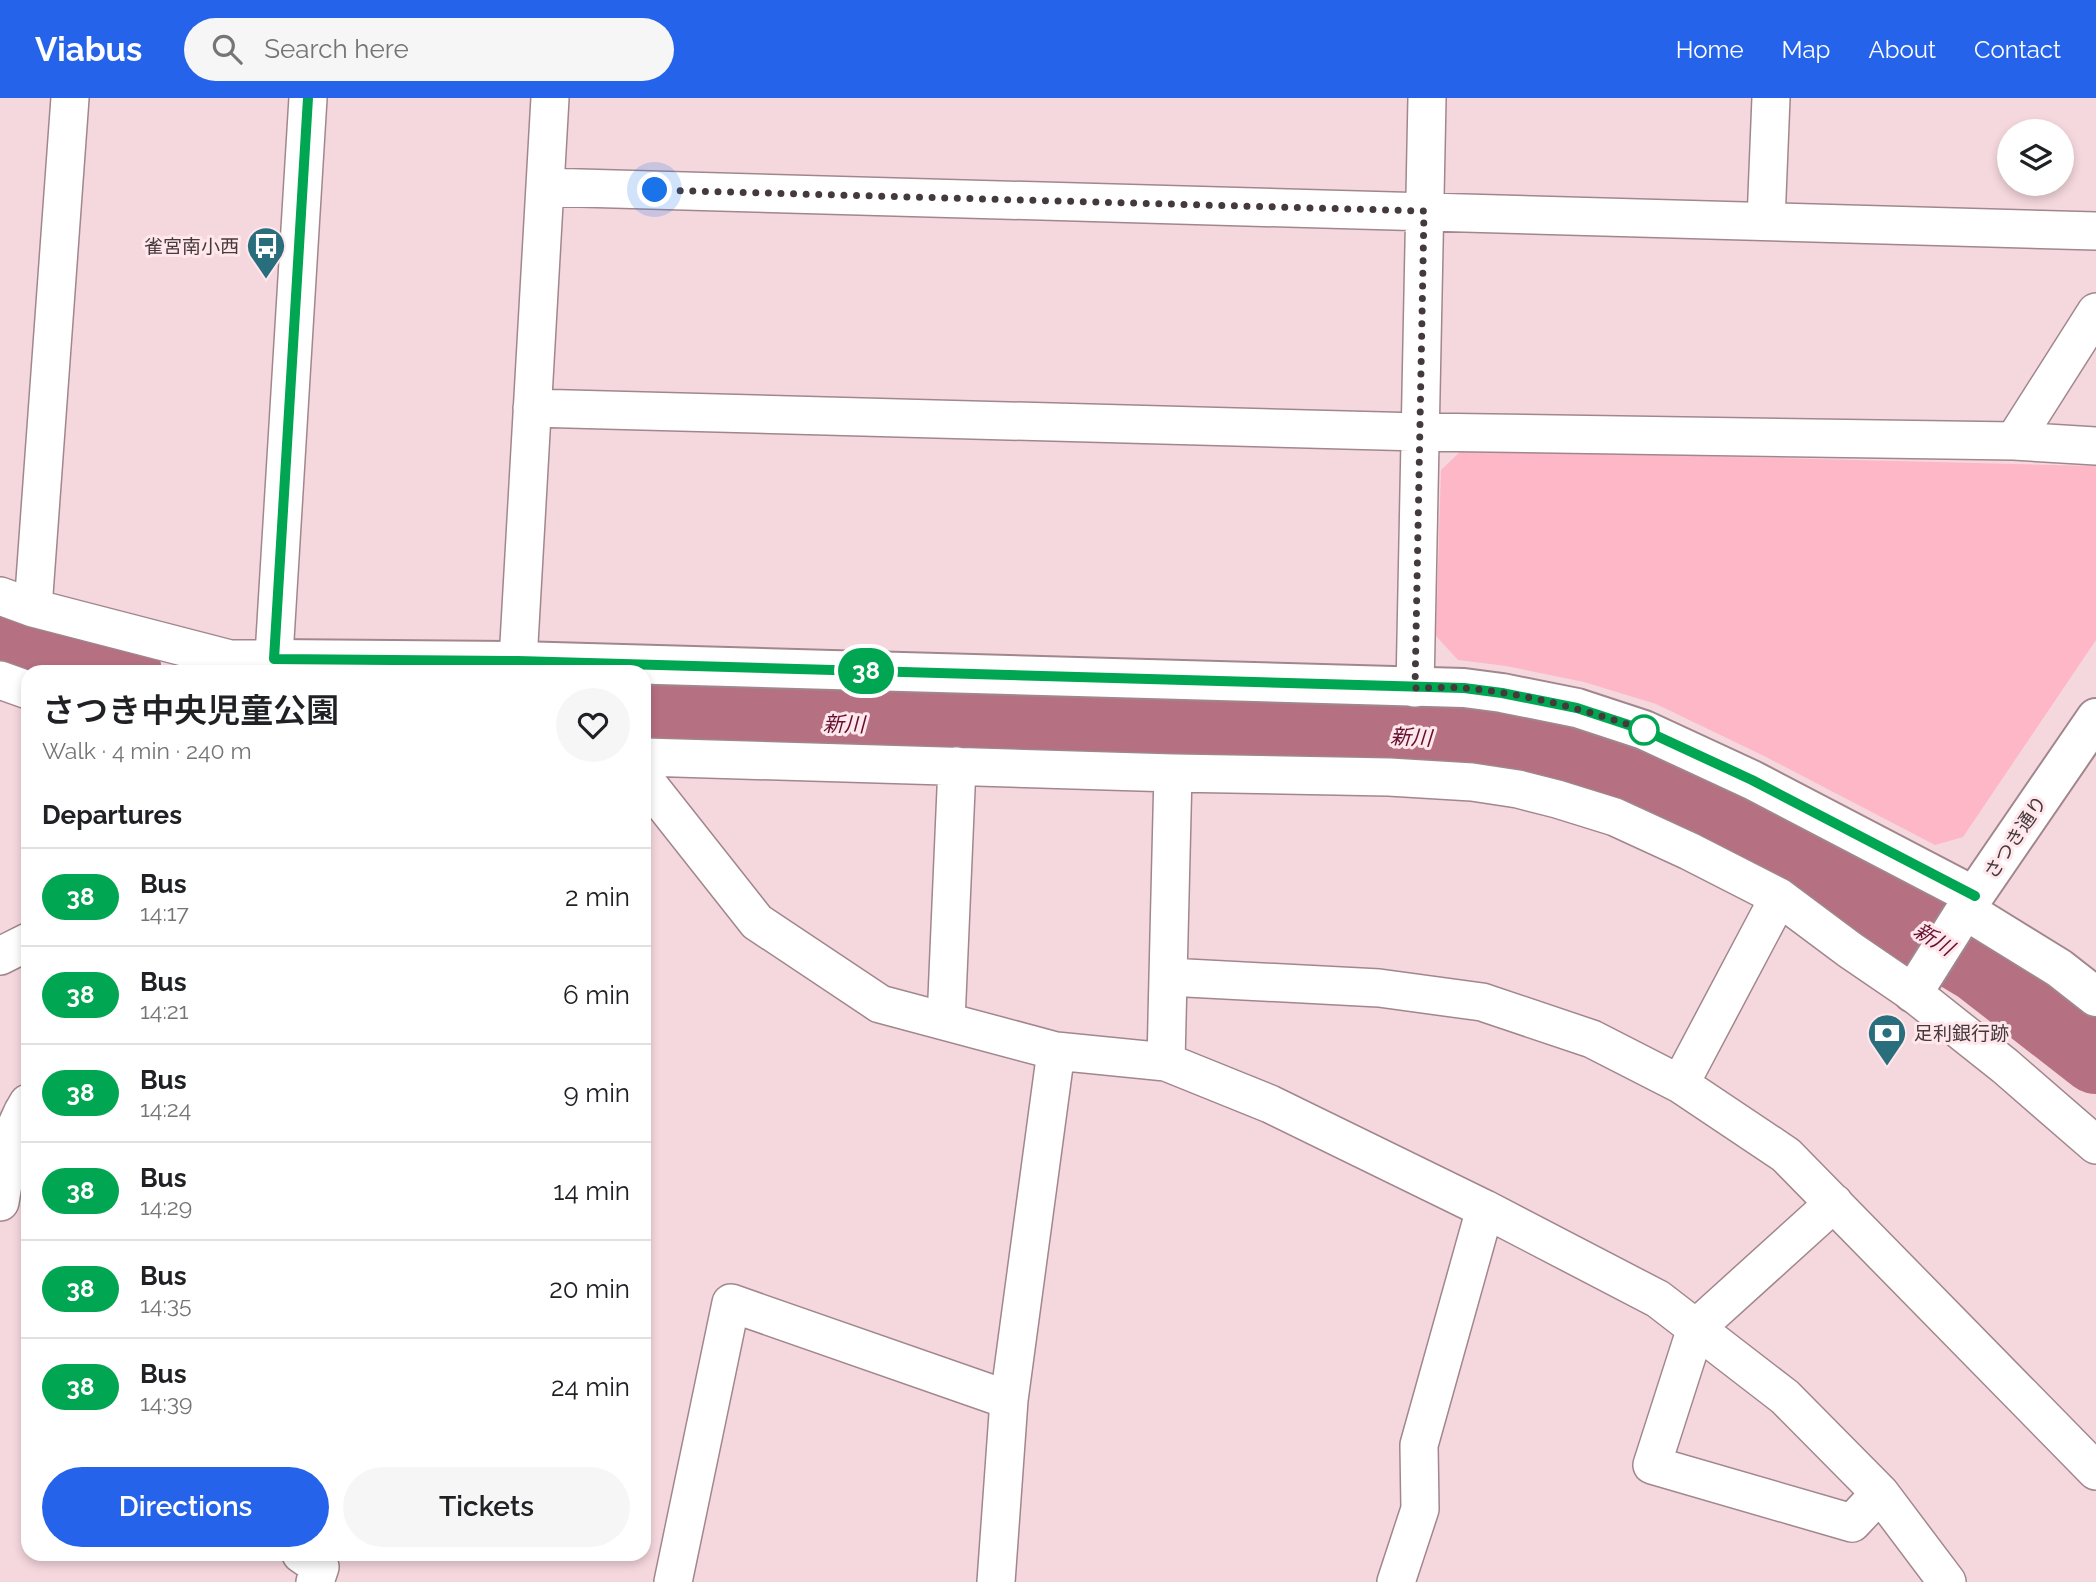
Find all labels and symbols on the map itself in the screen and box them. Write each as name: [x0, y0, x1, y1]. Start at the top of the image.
your location: [637, 172, 672, 207]
bus stop icon: 雀宮南小西: [245, 225, 287, 280]
place label: 雀宮南小西: [144, 235, 239, 257]
line badge: 38: [834, 648, 898, 694]
water label: 新川: [823, 711, 867, 737]
unlabelled marker: [1629, 715, 1659, 745]
water label: 新川: [1389, 723, 1435, 751]
street label: さつき通り: [1979, 791, 2051, 883]
water label: 新川: [1910, 917, 1960, 962]
bank icon: 足利銀行跡: [1866, 1012, 1908, 1067]
place label: 足利銀行跡: [1914, 1022, 2009, 1044]

